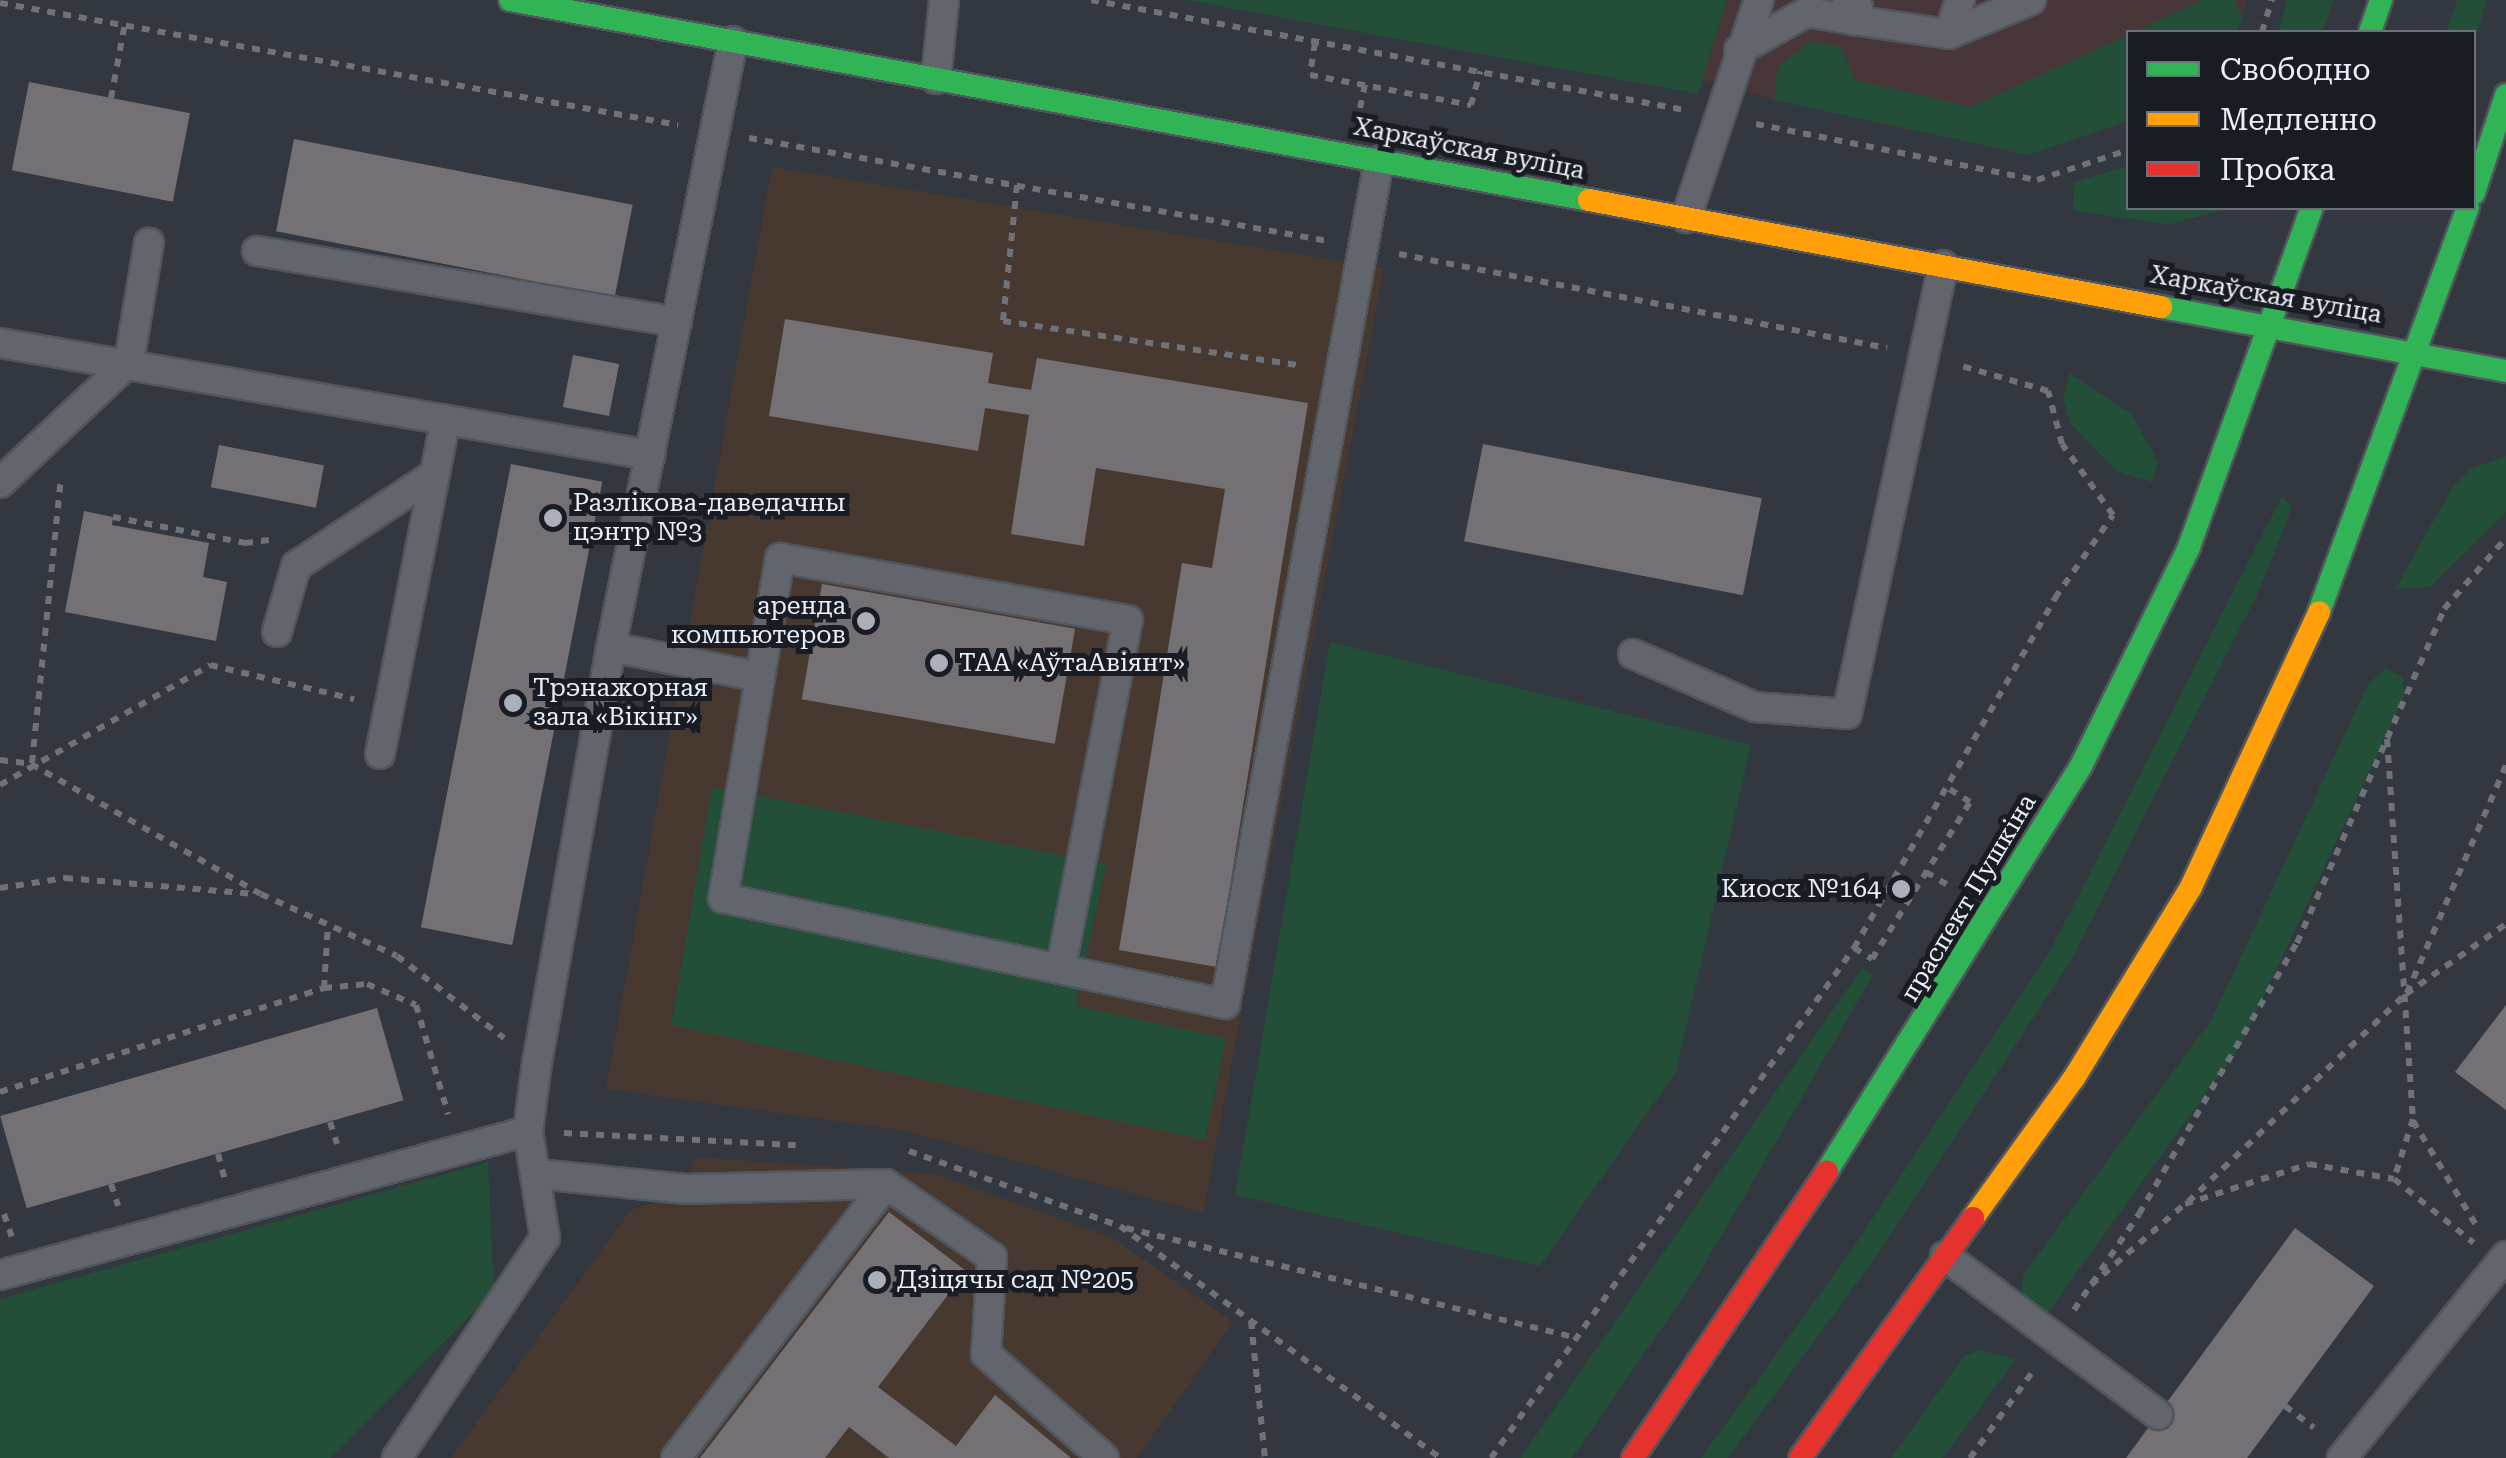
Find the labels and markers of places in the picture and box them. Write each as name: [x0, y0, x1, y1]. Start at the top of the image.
place label: Разлікова-даведачны цэнтр №3: [573, 489, 845, 548]
marker: Разлікова-даведачны цэнтр №3: [542, 507, 564, 529]
place label: аренда компьютеров: [671, 592, 846, 651]
marker: аренда компьютеров: [855, 610, 877, 632]
place label: ТАА «АўтаАвіянт»: [959, 648, 1185, 678]
marker: ТАА «АўтаАвіянт»: [928, 652, 950, 674]
place label: Трэнажорная зала «Вікінг»: [533, 674, 708, 733]
marker: Трэнажорная зала «Вікінг»: [502, 692, 524, 714]
place label: Киоск №164: [1721, 874, 1881, 904]
marker: Киоск №164: [1890, 878, 1912, 900]
place label: Дзіцячы сад №205: [897, 1265, 1134, 1295]
marker: Дзіцячы сад №205: [866, 1269, 888, 1291]

